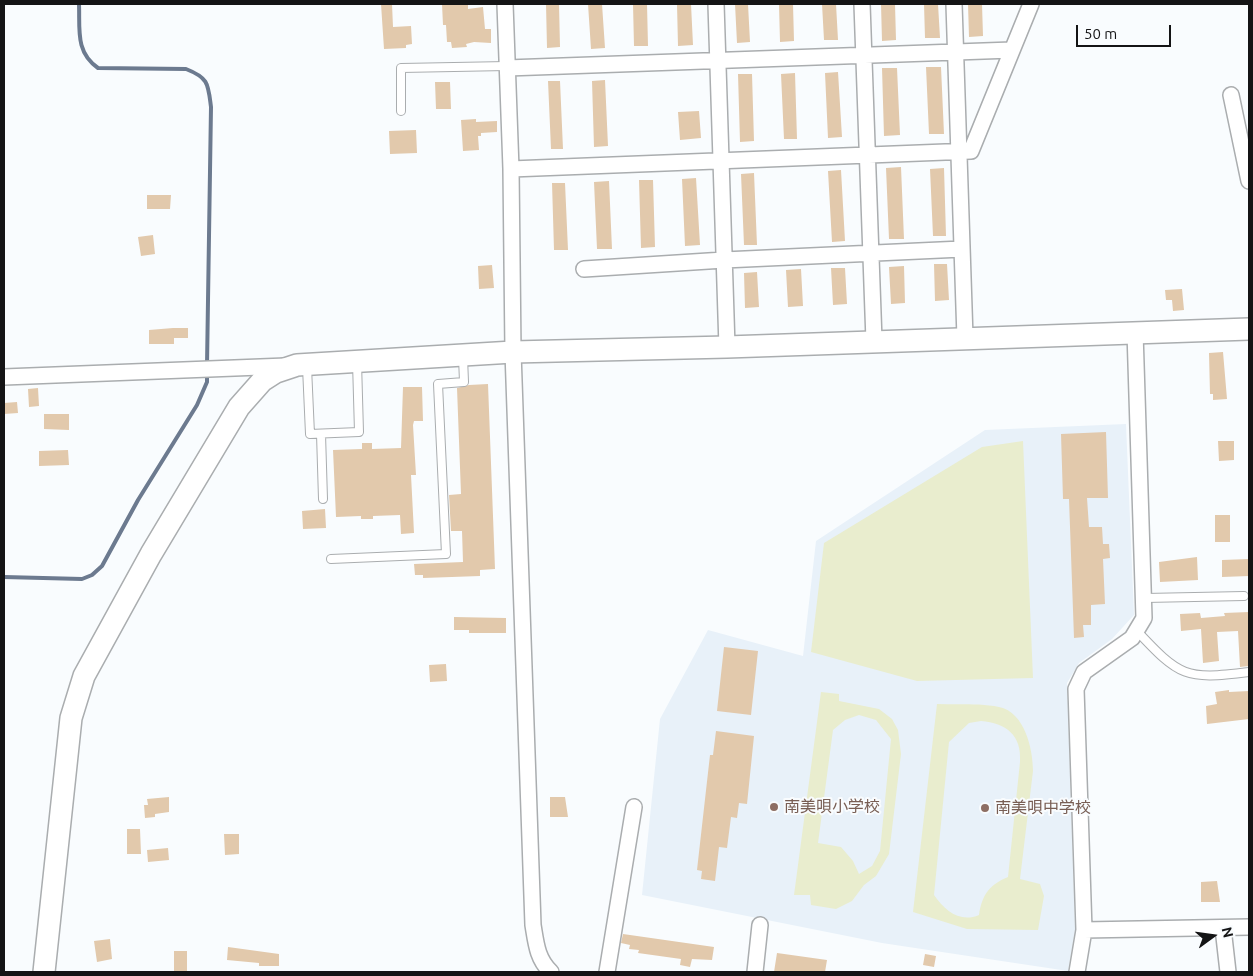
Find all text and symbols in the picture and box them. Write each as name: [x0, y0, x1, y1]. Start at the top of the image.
scale bar: [1078, 15, 1173, 47]
text: 50 m: [1084, 25, 1117, 42]
place label: 南美唄小学校: [784, 797, 880, 817]
place label: 南美唄中学校: [995, 798, 1091, 818]
marker: 南美唄小学校: [768, 801, 780, 813]
marker: 南美唄中学校: [979, 802, 991, 814]
north arrow: [1188, 911, 1238, 961]
text: N: [1219, 925, 1237, 939]

